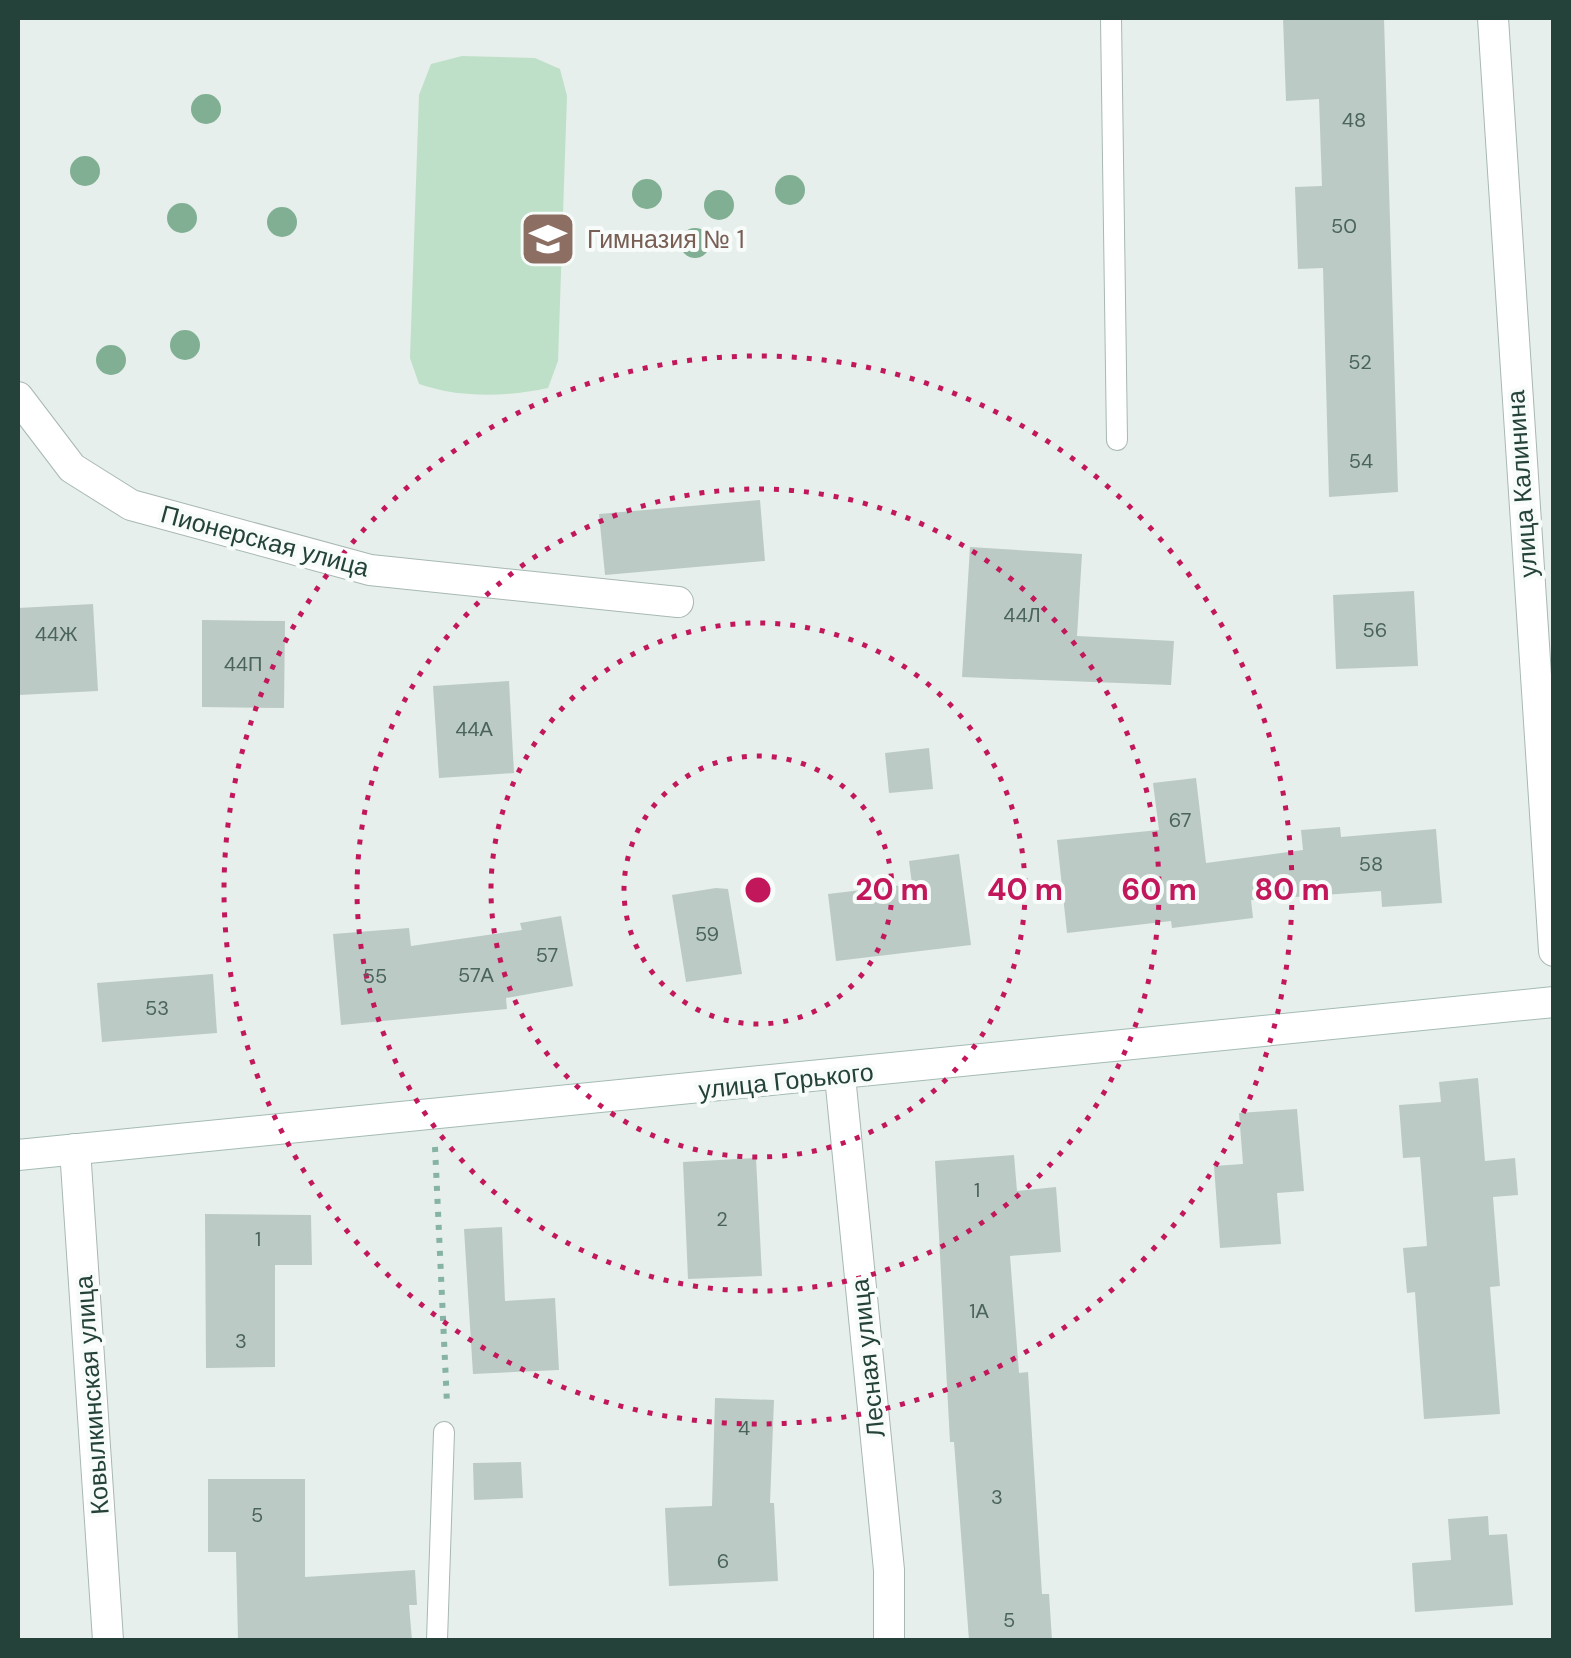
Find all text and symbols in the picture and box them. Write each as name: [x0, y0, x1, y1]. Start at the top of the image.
house number: 48: [1342, 107, 1366, 133]
school or university icon: Гимназия № 1: [518, 209, 578, 269]
house number: 50: [1331, 213, 1357, 239]
place label: Гимназия № 1: [587, 223, 745, 256]
house number: 52: [1348, 349, 1372, 375]
street label: улица Калинина: [1499, 389, 1545, 579]
house number: 54: [1349, 448, 1373, 474]
street label: Пионерская улица: [157, 497, 373, 585]
house number: 44Л: [1003, 602, 1041, 628]
house number: 56: [1363, 617, 1387, 643]
house number: 44Ж: [35, 621, 78, 647]
house number: 44П: [224, 651, 262, 677]
house number: 44А: [455, 716, 493, 742]
house number: 67: [1169, 807, 1191, 833]
house number: 58: [1359, 851, 1383, 877]
text: 20 m: [855, 870, 929, 909]
text: 40 m: [987, 870, 1063, 909]
text: 60 m: [1121, 870, 1197, 909]
text: 80 m: [1254, 870, 1330, 909]
centre of rings: [740, 872, 776, 908]
house number: 59: [695, 921, 719, 947]
house number: 57: [536, 942, 558, 968]
house number: 57А: [458, 962, 495, 988]
house number: 55: [363, 963, 387, 989]
house number: 53: [145, 995, 169, 1021]
street label: улица Горького: [697, 1055, 875, 1107]
house number: 1: [974, 1177, 980, 1203]
house number: 2: [716, 1206, 728, 1232]
house number: 1: [255, 1226, 261, 1252]
street label: Ковылкинская улица: [67, 1274, 117, 1516]
street label: Лесная улица: [843, 1277, 893, 1439]
house number: 1А: [969, 1298, 989, 1324]
house number: 3: [235, 1328, 247, 1354]
house number: 4: [738, 1415, 750, 1441]
house number: 3: [991, 1484, 1003, 1510]
house number: 5: [251, 1502, 263, 1528]
house number: 6: [717, 1548, 729, 1574]
house number: 5: [1003, 1607, 1015, 1633]

